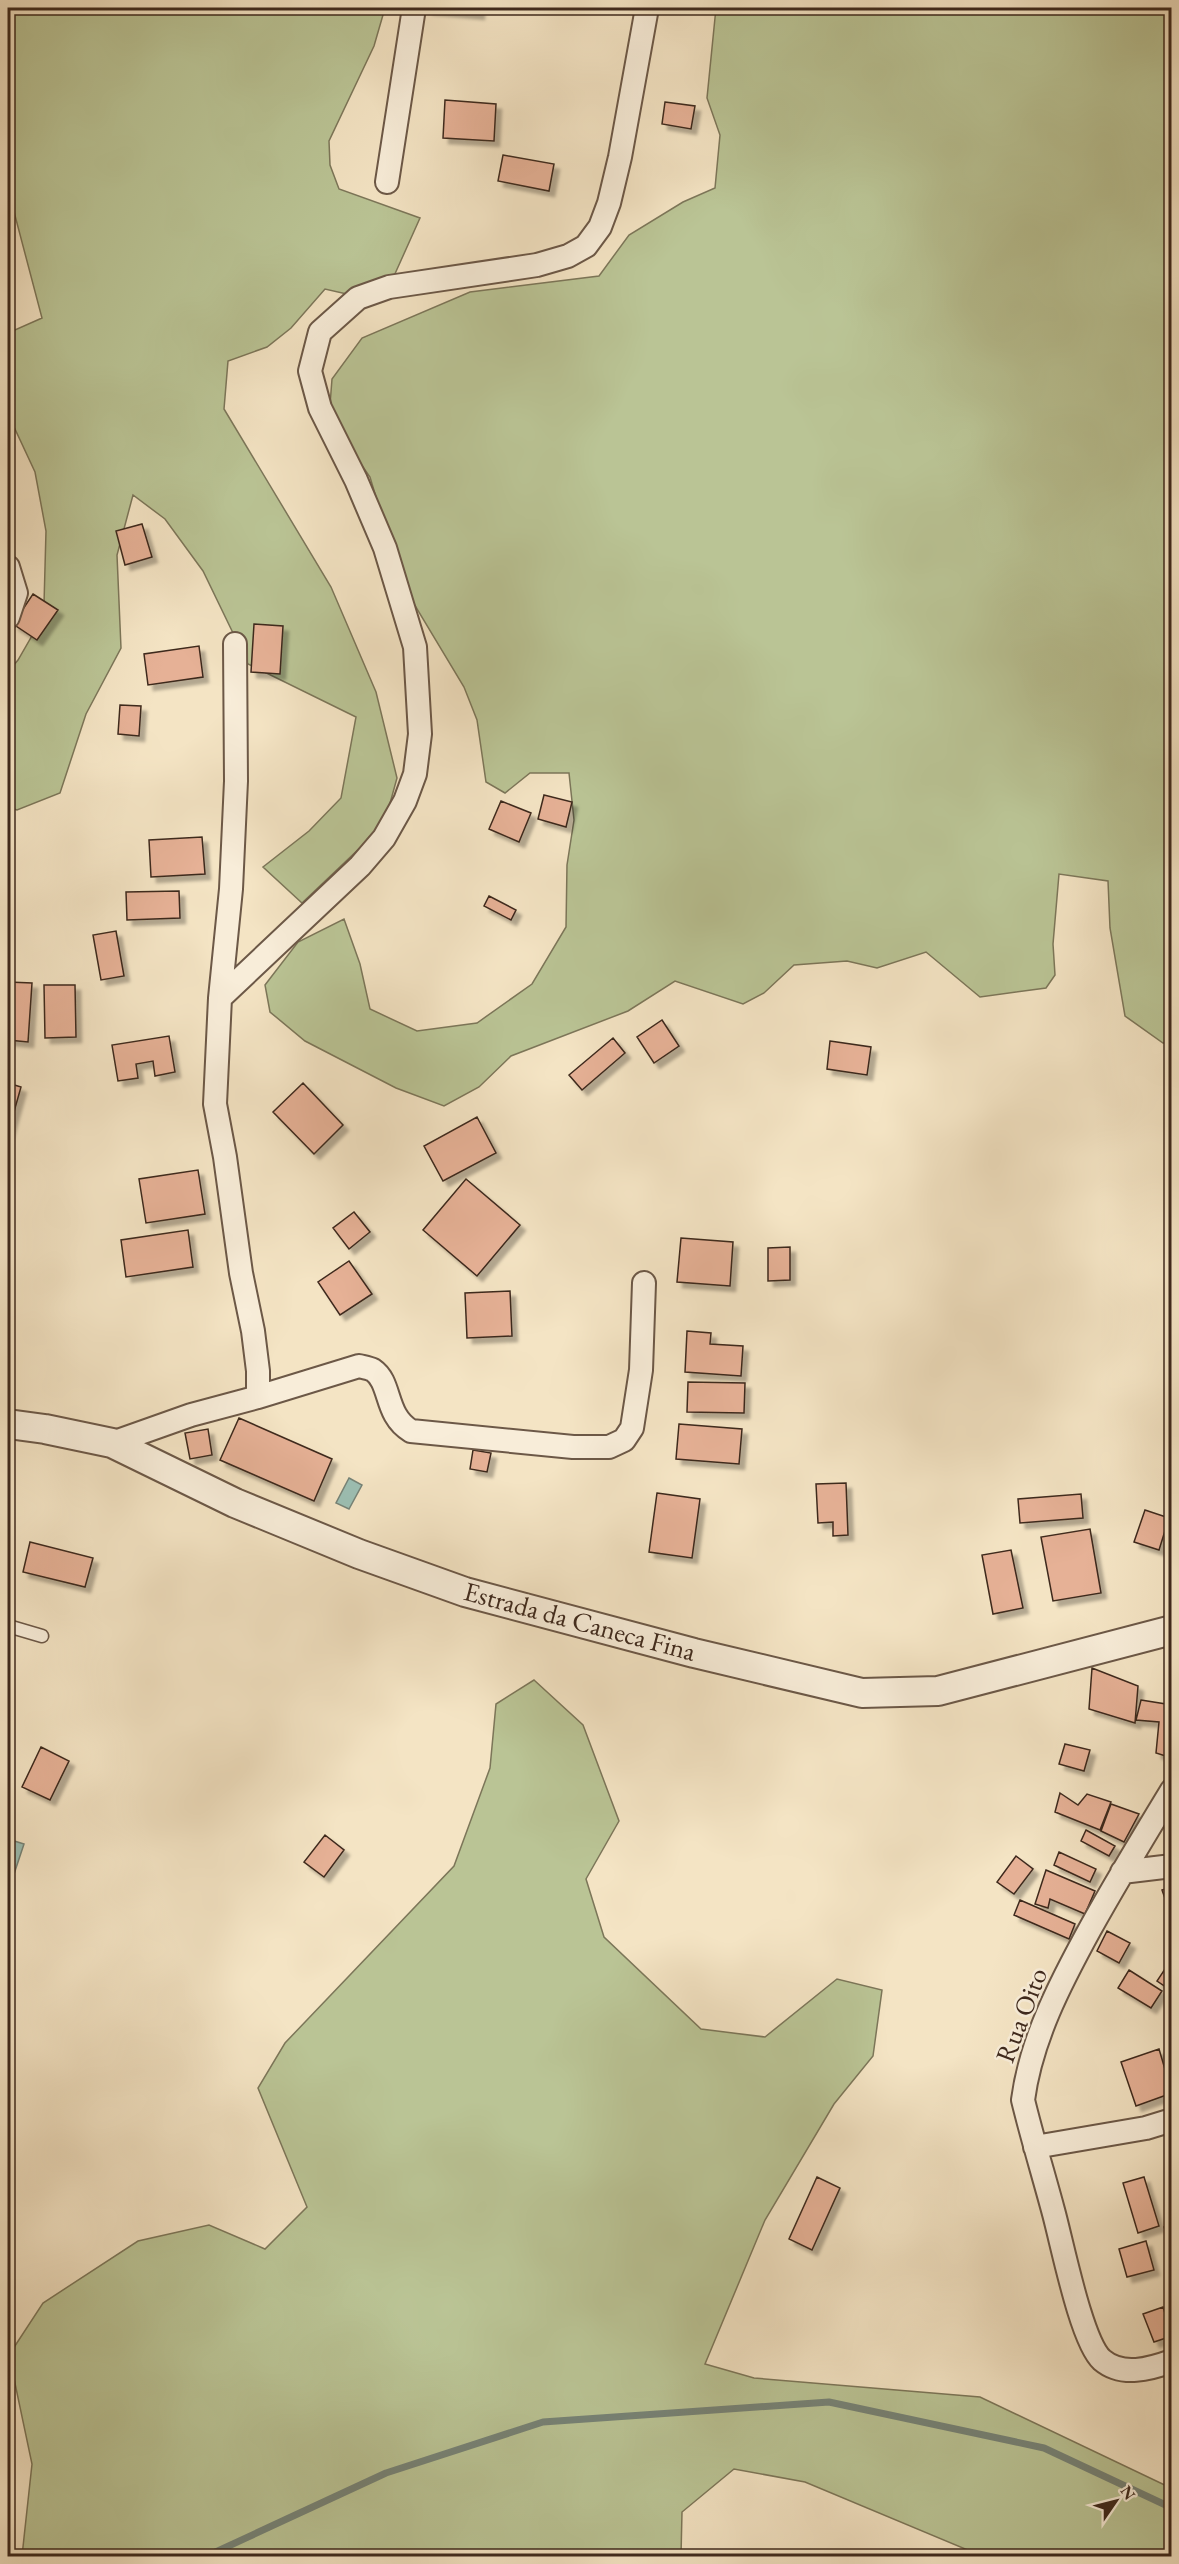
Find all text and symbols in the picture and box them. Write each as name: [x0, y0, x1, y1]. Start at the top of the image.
street label: Estrada da Caneca Fina: [460, 1573, 700, 1669]
street label: Rua Oito: [987, 1963, 1055, 2067]
north arrow: [1086, 2471, 1146, 2531]
text: N: [1116, 2481, 1140, 2504]

